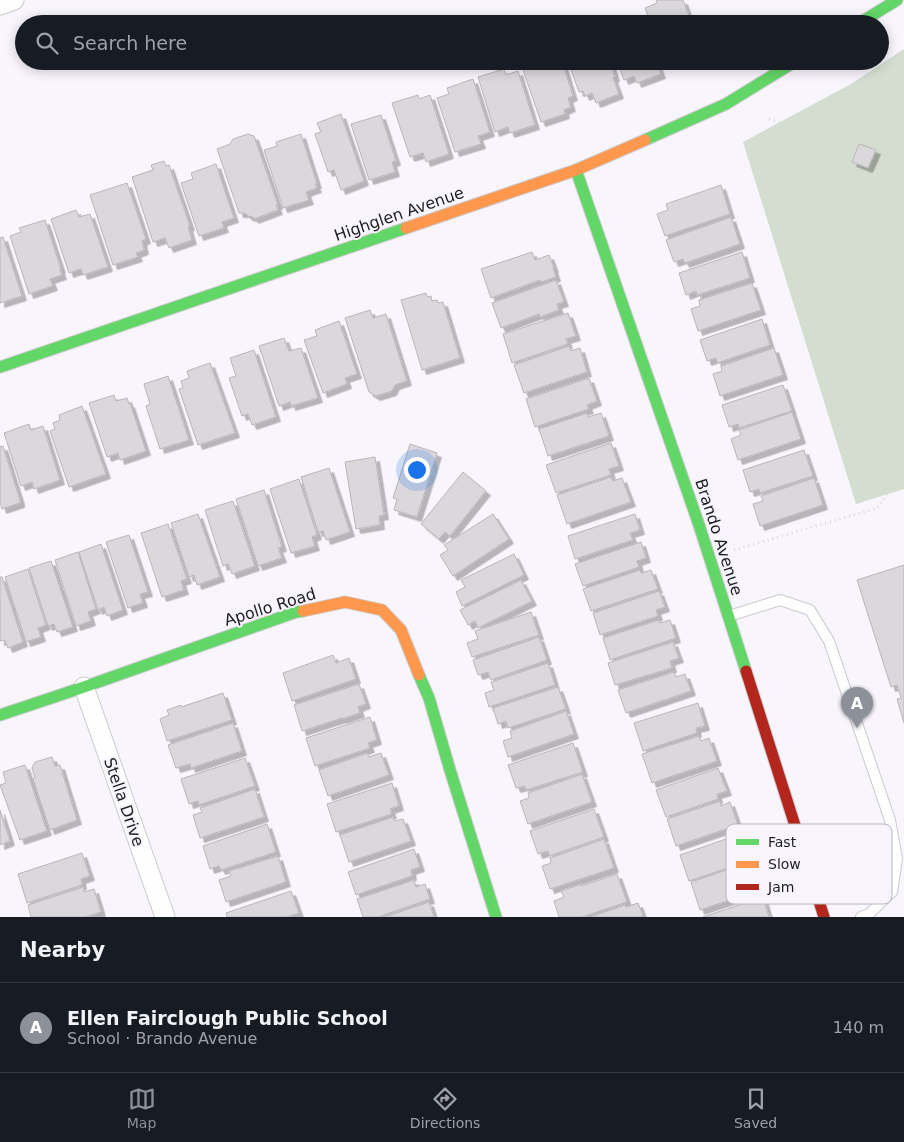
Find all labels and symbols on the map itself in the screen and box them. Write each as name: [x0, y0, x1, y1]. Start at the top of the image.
street label: Highglen Avenue: [332, 183, 466, 245]
your location: [404, 457, 430, 483]
street label: Brando Avenue: [691, 476, 747, 598]
street label: Apollo Road: [222, 584, 318, 630]
pin: A: [841, 687, 873, 728]
street label: Stella Drive: [100, 755, 148, 849]
legend: [726, 824, 892, 904]
text: Fast: [768, 834, 797, 850]
text: Slow: [768, 856, 801, 872]
text: Jam: [767, 879, 794, 895]

